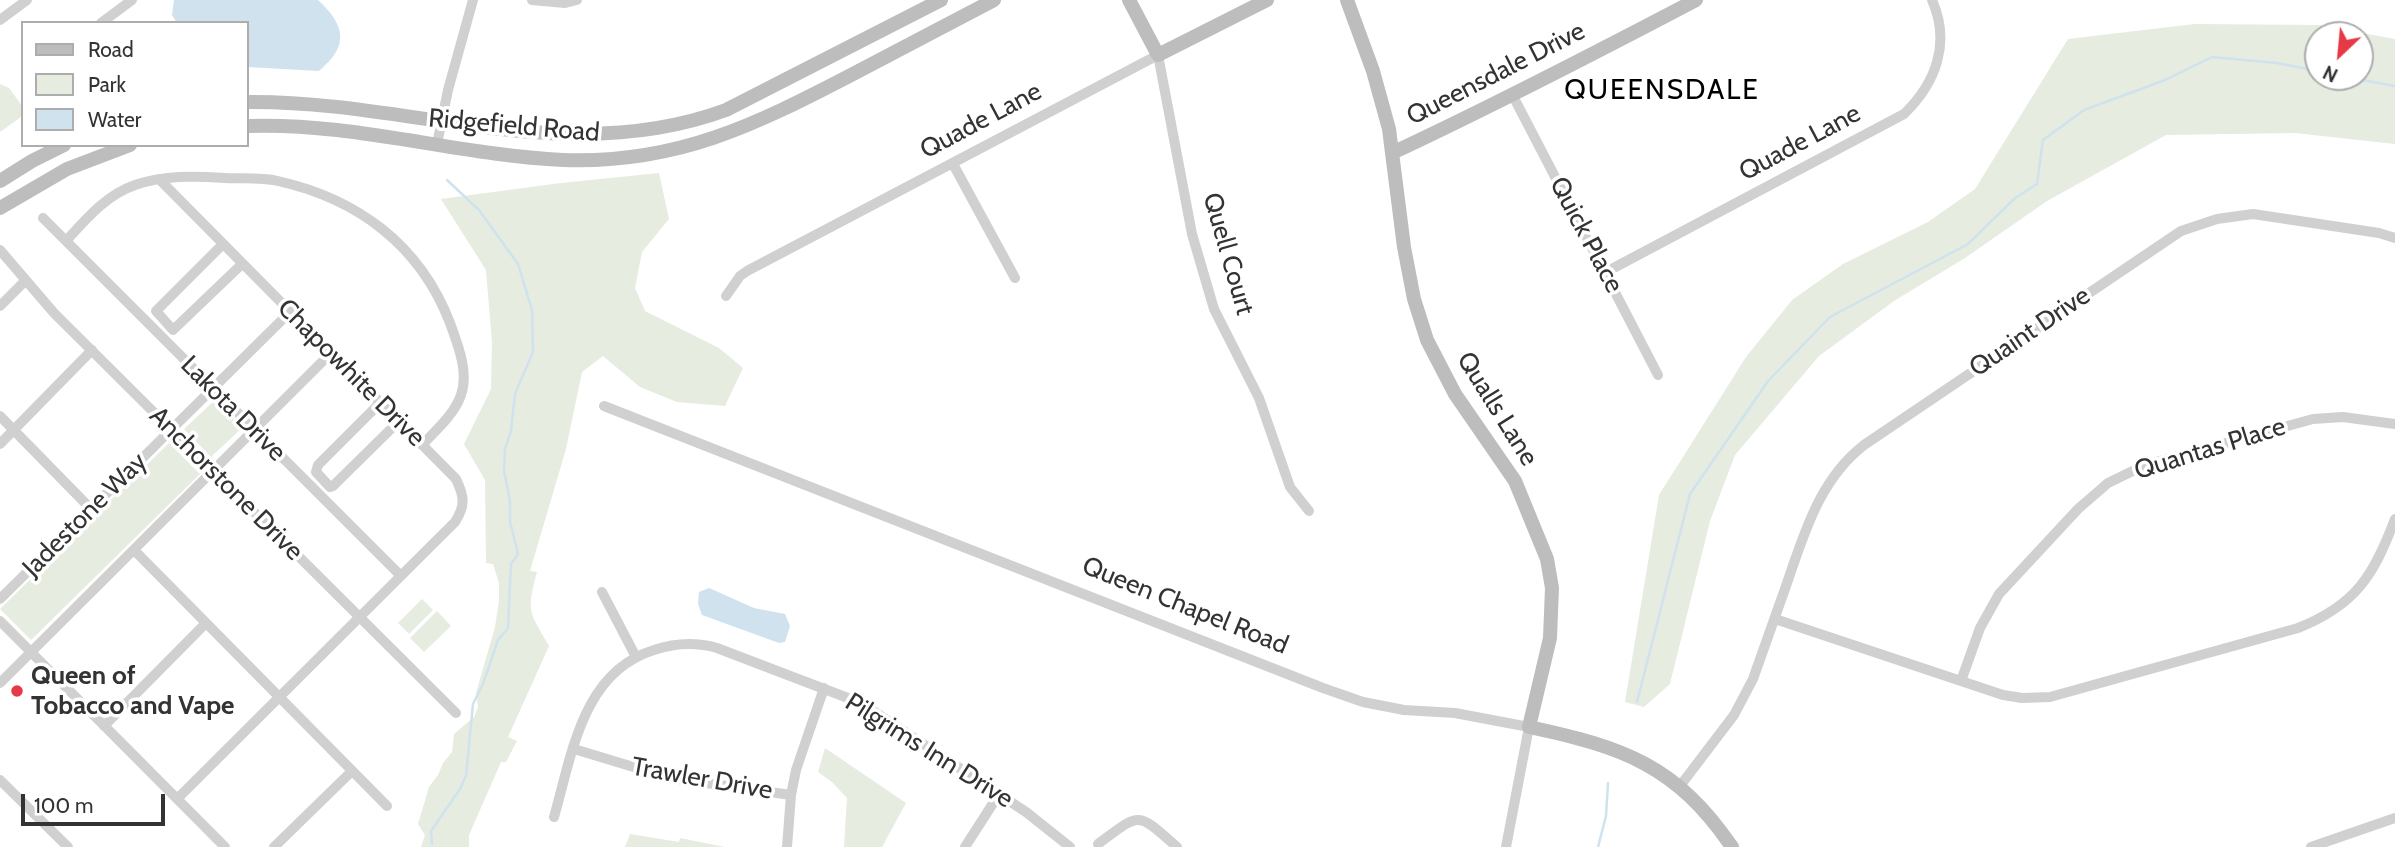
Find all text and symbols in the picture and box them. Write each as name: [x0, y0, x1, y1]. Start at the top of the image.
street label: Queensdale Drive: [1402, 16, 1590, 132]
legend: [21, 21, 248, 147]
north arrow: [2304, 21, 2374, 91]
text: Road: [88, 37, 134, 62]
text: N: [2319, 60, 2342, 87]
text: Park: [88, 72, 126, 97]
district label: QUEENSDALE: [1565, 74, 1759, 108]
street label: Quade Lane: [915, 76, 1047, 166]
street label: Quade Lane: [1734, 98, 1866, 188]
street label: Ridgefield Road: [427, 103, 601, 149]
text: Water: [88, 107, 141, 132]
street label: Quick Place: [1543, 172, 1629, 298]
street label: Quell Court: [1196, 189, 1260, 319]
street label: Quaint Drive: [1964, 280, 2096, 384]
street label: Chapowhite Drive: [271, 293, 431, 453]
street label: Qualls Lane: [1450, 346, 1544, 472]
street label: Lakota Drive: [174, 350, 292, 468]
street label: Anchorstone Drive: [143, 401, 309, 567]
street label: Quantas Place: [2131, 411, 2289, 487]
street label: Jadestone Way: [16, 446, 154, 584]
street label: Queen Chapel Road: [1077, 550, 1293, 662]
place label: Queen of Tobacco and Vape: [31, 660, 235, 722]
marker: Queen of Tobacco and Vape: [9, 683, 25, 699]
street label: Pilgrims Inn Drive: [839, 687, 1019, 815]
street label: Trawler Drive: [629, 751, 775, 807]
scale bar: [24, 780, 168, 824]
text: 100 m: [34, 793, 93, 818]

